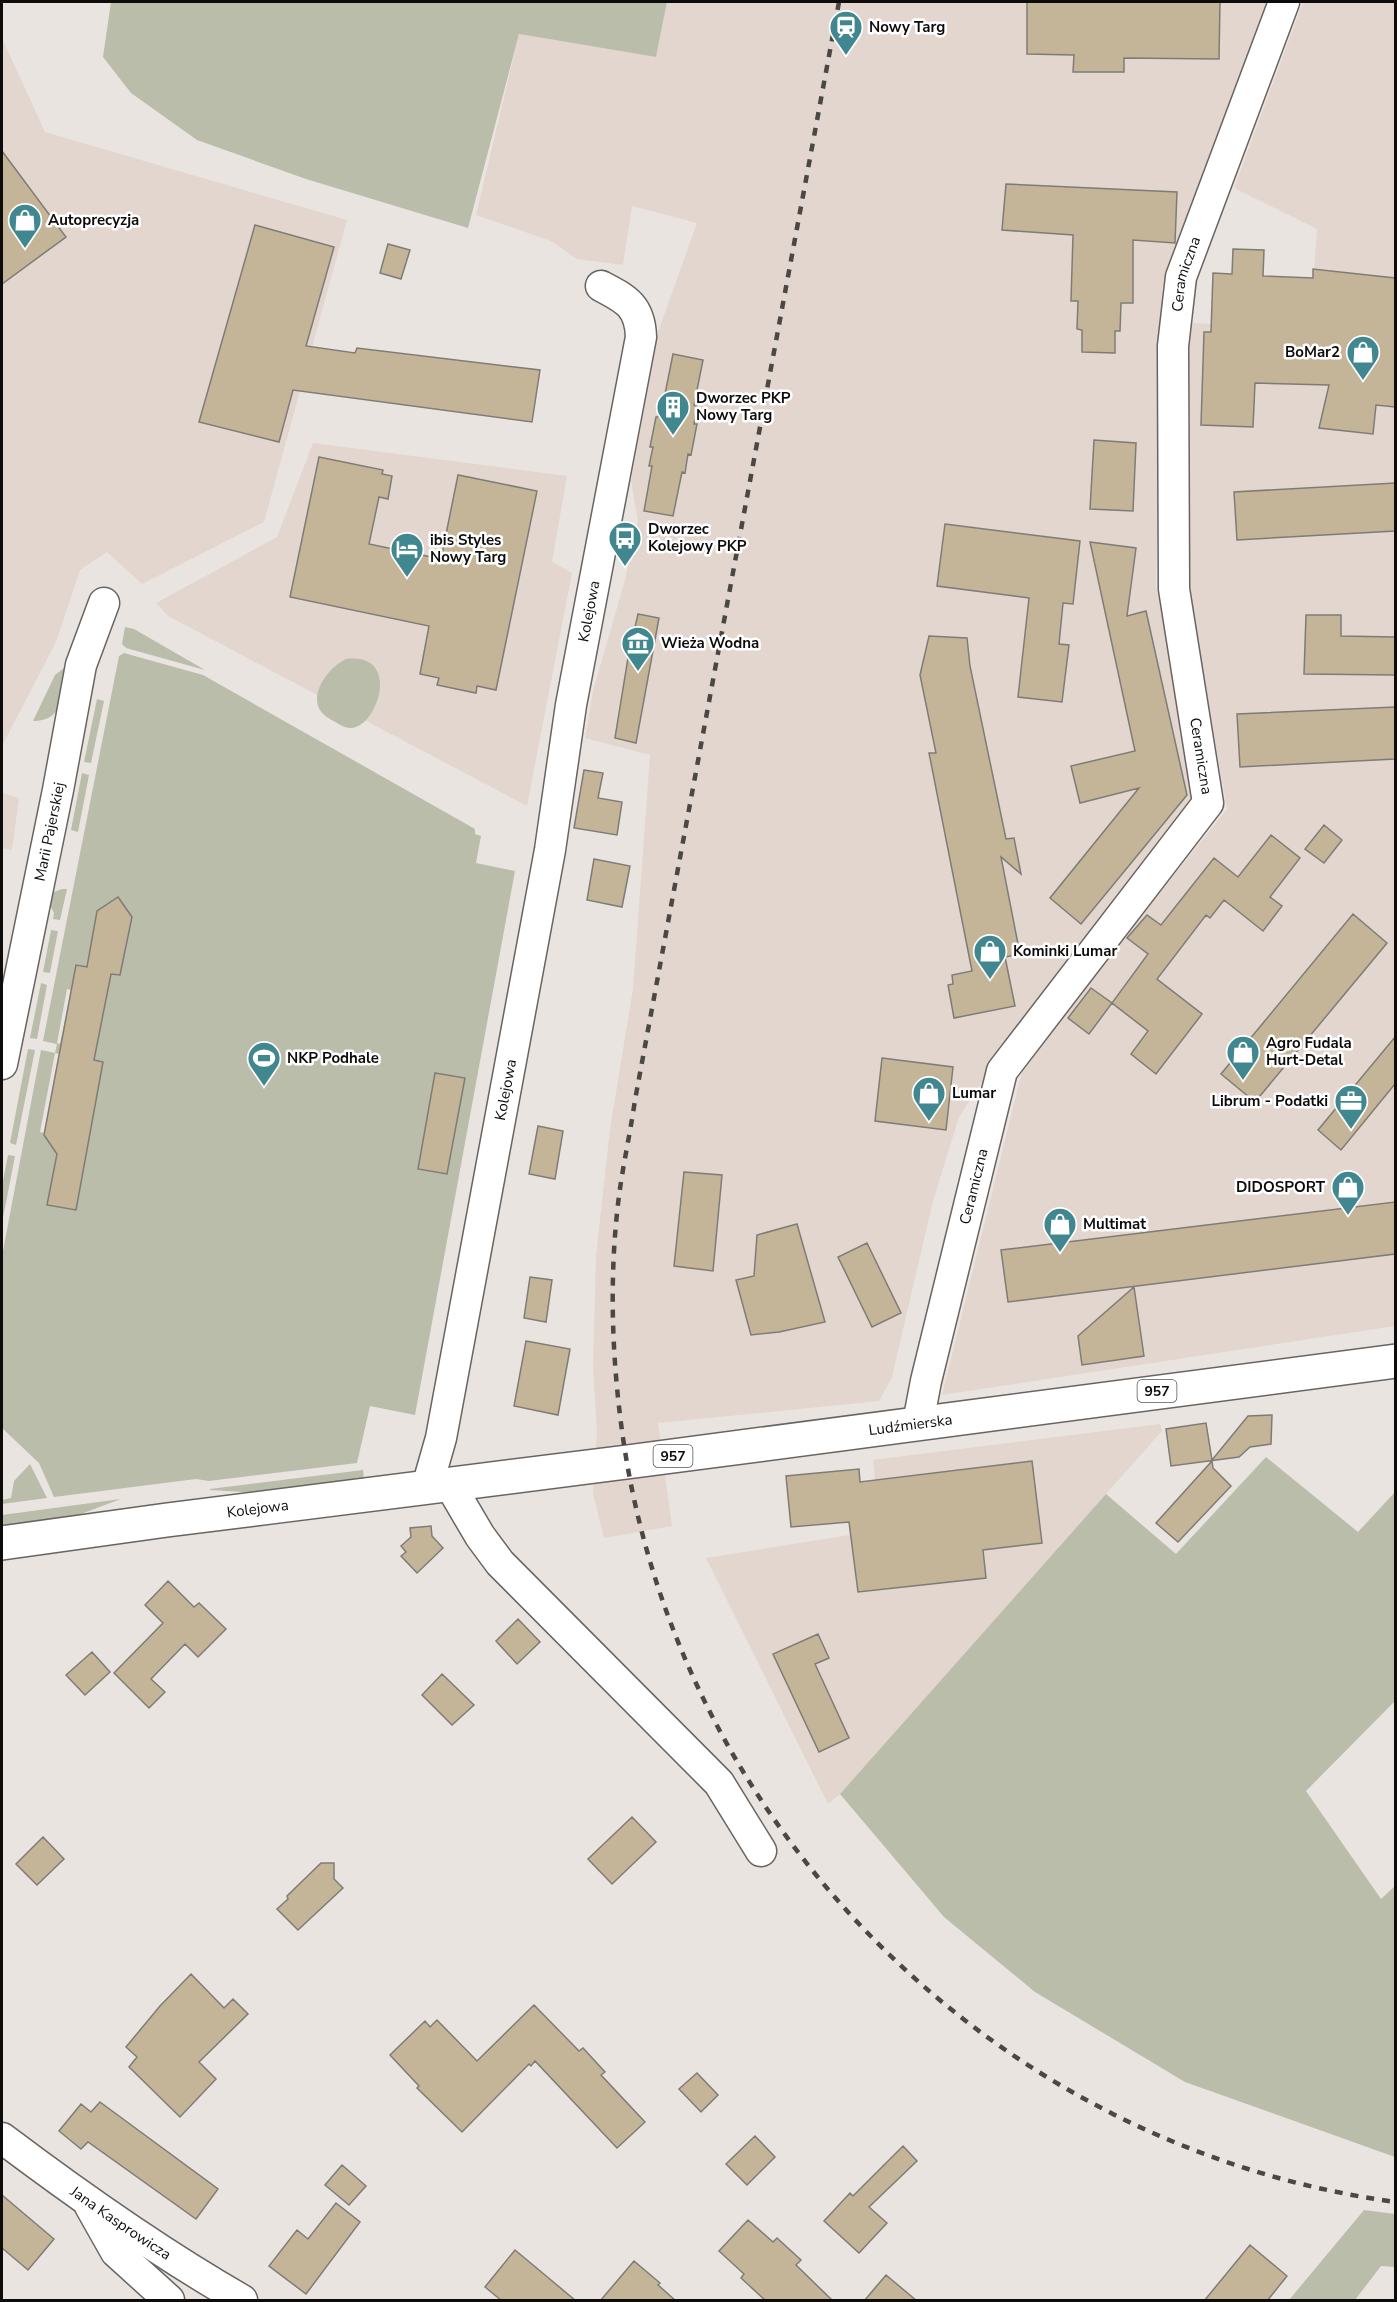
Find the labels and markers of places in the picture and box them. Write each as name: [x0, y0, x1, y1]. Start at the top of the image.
station icon: Nowy Targ: [828, 9, 864, 56]
place label: Nowy Targ: [869, 17, 945, 37]
shop icon: Autoprecyzja: [7, 202, 43, 249]
place label: Autoprecyzja: [48, 210, 139, 230]
shop icon: BoMar2: [1345, 334, 1381, 381]
place label: BoMar2: [1285, 342, 1340, 362]
place label: Dworzec PKP Nowy Targ: [696, 388, 791, 425]
building icon: Dworzec PKP Nowy Targ: [655, 389, 691, 436]
place label: Dworzec Kolejowy PKP: [648, 519, 747, 556]
bus stop icon: Dworzec Kolejowy PKP: [607, 520, 643, 567]
place label: ibis Styles Nowy Targ: [430, 530, 506, 567]
hotel icon: ibis Styles Nowy Targ: [389, 531, 425, 578]
museum icon: Wieża Wodna: [620, 625, 656, 672]
place label: Wieża Wodna: [661, 633, 759, 653]
shop icon: Kominki Lumar: [972, 933, 1008, 980]
place label: Kominki Lumar: [1013, 941, 1117, 961]
place label: Agro Fudala Hurt-Detal: [1266, 1033, 1352, 1070]
shop icon: Agro Fudala Hurt-Detal: [1225, 1034, 1261, 1081]
sports icon: NKP Podhale: [246, 1040, 282, 1087]
place label: NKP Podhale: [287, 1048, 379, 1068]
shop icon: Lumar: [911, 1075, 947, 1122]
place label: Lumar: [952, 1083, 996, 1103]
office icon: Librum - Podatki: [1333, 1083, 1369, 1130]
place label: Librum - Podatki: [1212, 1091, 1328, 1111]
shop icon: DIDOSPORT: [1330, 1169, 1366, 1216]
place label: DIDOSPORT: [1236, 1177, 1326, 1197]
shop icon: Multimat: [1042, 1206, 1078, 1253]
place label: Multimat: [1083, 1214, 1146, 1234]

